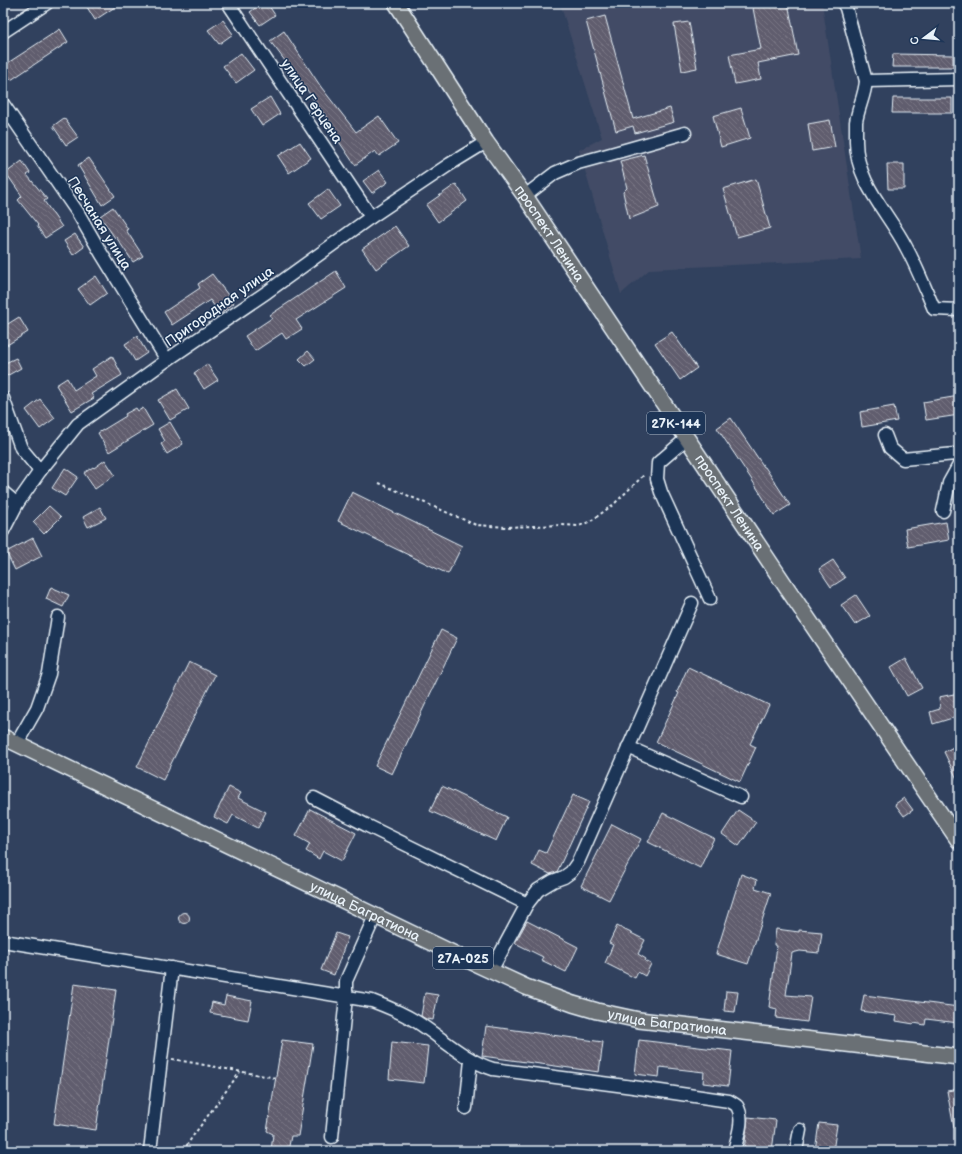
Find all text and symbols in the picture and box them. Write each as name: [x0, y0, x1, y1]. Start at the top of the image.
north arrow: [904, 18, 944, 58]
text: С: [907, 35, 922, 46]
street label: улица Герцена: [277, 56, 346, 147]
street label: Песчаная улица: [64, 173, 136, 274]
street label: проспект Ленина: [511, 182, 588, 286]
street label: Пригородная улица: [162, 262, 277, 350]
road number: 27К-144: [647, 412, 705, 434]
street label: проспект Ленина: [691, 451, 768, 555]
street label: улица Багратиона: [307, 878, 424, 945]
road number: 27А-025: [433, 947, 493, 969]
street label: улица Багратиона: [606, 1006, 728, 1039]

